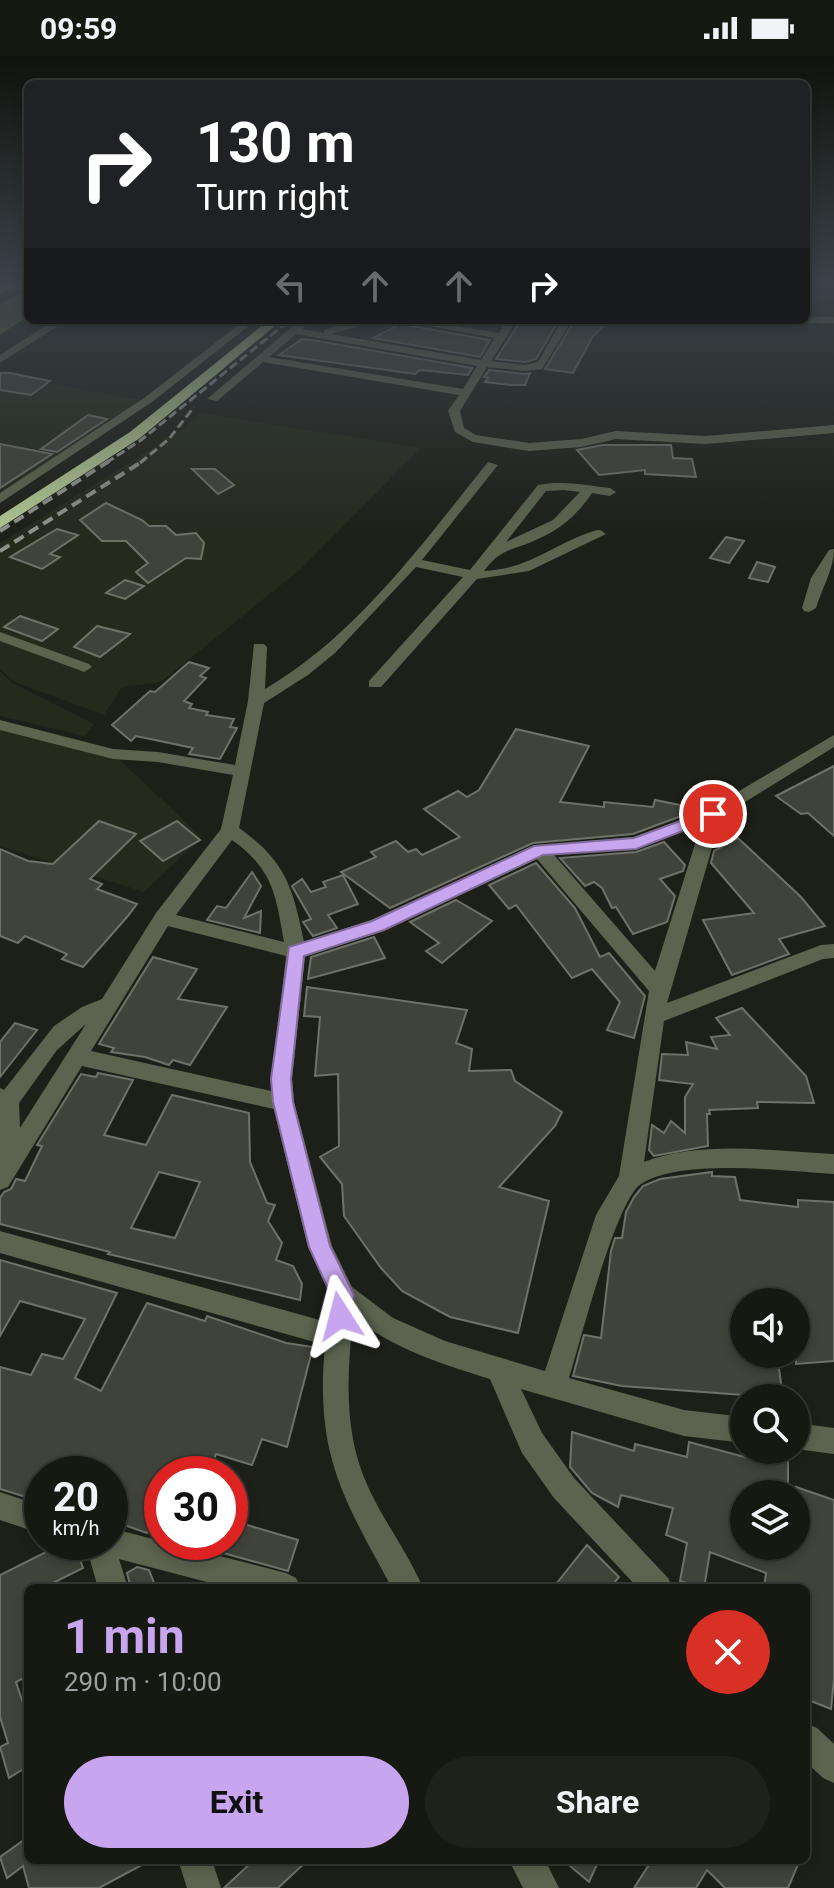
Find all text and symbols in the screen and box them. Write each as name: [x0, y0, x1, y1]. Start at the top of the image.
text: 09:59: [40, 11, 117, 46]
text: 130 m: [196, 110, 355, 176]
icon: right: [64, 112, 168, 216]
text: Turn right: [196, 177, 349, 219]
icon: left: [269, 264, 313, 308]
icon: ahead: [353, 264, 397, 308]
icon: ahead: [437, 264, 481, 308]
icon: right: [521, 264, 565, 308]
pin: [679, 780, 747, 848]
icon: arrive: [691, 792, 735, 836]
position arrow: [298, 1274, 382, 1358]
map controls: [730, 1288, 810, 1560]
button: sound: [730, 1288, 810, 1368]
button: search: [730, 1384, 810, 1464]
speed limit sign: 30: [144, 1456, 248, 1560]
text: 20: [53, 1474, 99, 1521]
button: layers: [730, 1480, 810, 1560]
text: km/h: [53, 1516, 99, 1540]
text: 1 min: [64, 1608, 185, 1665]
button: close: [686, 1610, 770, 1694]
text: 290 m · 10:00: [64, 1667, 222, 1697]
button: Exit: [64, 1756, 409, 1848]
button: Share: [425, 1756, 770, 1848]

